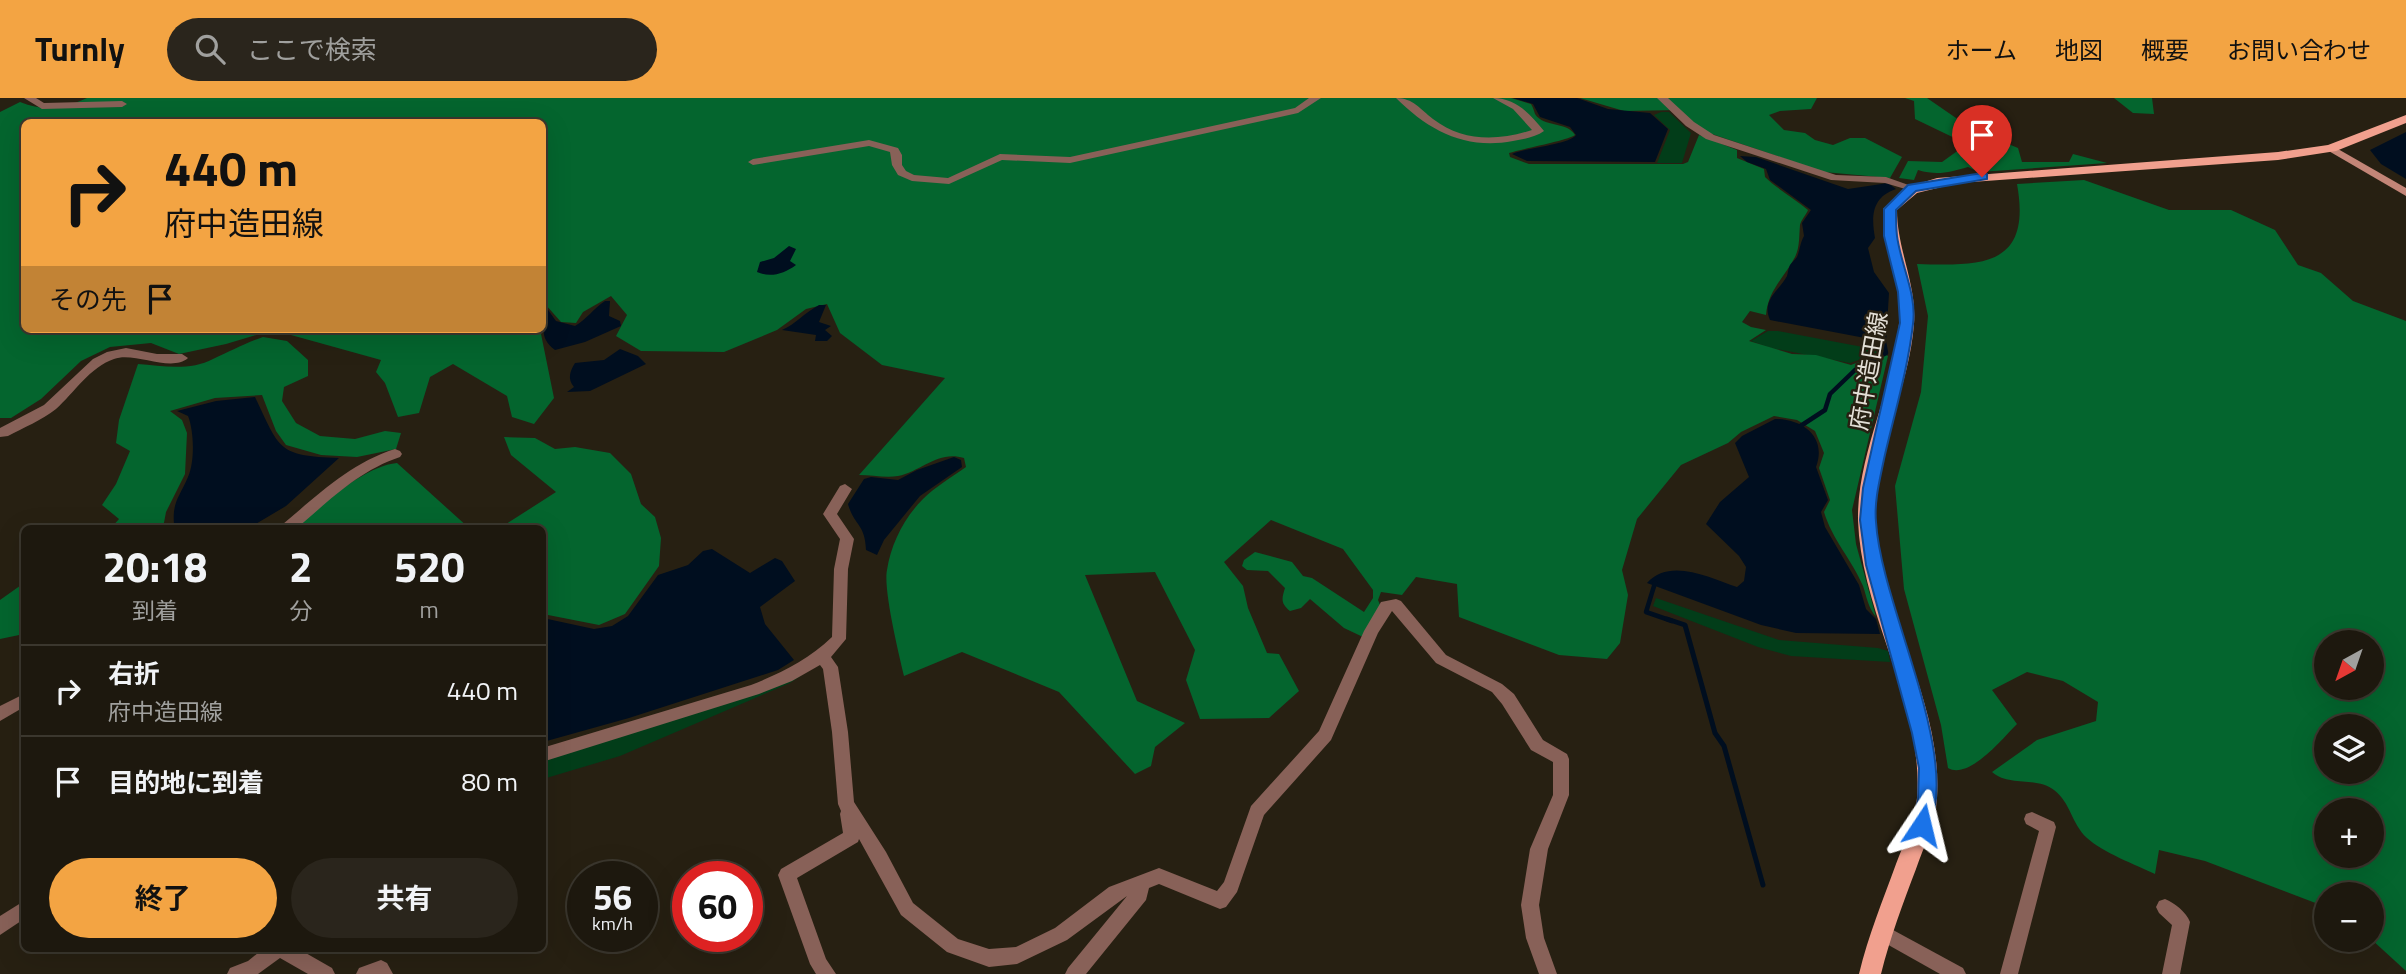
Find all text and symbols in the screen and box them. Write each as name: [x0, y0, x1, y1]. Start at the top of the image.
search box: [167, 18, 657, 81]
text: Turnly: [35, 24, 125, 74]
icon: search: [191, 30, 229, 68]
text: ここで検索: [247, 30, 377, 69]
text: ホーム: [1946, 32, 2017, 68]
text: 地図: [2055, 32, 2103, 68]
text: 概要: [2141, 32, 2189, 68]
text: お問い合わせ: [2227, 32, 2371, 68]
pin: [1952, 105, 2012, 177]
icon: arrive: [1963, 116, 2001, 154]
text: 440 m: [164, 130, 298, 205]
icon: right: [49, 147, 140, 238]
text: 府中造田線: [164, 199, 324, 247]
text: その先: [49, 280, 127, 319]
icon: arrive: [141, 280, 179, 318]
street label: 府中造田線: [1840, 309, 1896, 433]
text: 20:18: [103, 534, 207, 598]
text: 2: [289, 534, 312, 598]
text: 520: [394, 534, 464, 598]
text: m: [420, 592, 439, 627]
text: 到着: [132, 593, 178, 628]
text: 分: [289, 593, 312, 628]
north arrow: [2314, 630, 2384, 700]
map controls: [2314, 630, 2384, 952]
text: 右折: [108, 654, 160, 693]
text: 440 m: [447, 671, 518, 710]
icon: right: [49, 672, 87, 710]
text: 府中造田線: [108, 694, 223, 729]
button: layers: [2314, 714, 2384, 784]
text: 80 m: [461, 762, 518, 801]
icon: arrive: [49, 763, 87, 801]
text: 目的地に到着: [108, 763, 264, 802]
position arrow: [1885, 788, 1959, 862]
button: +: [2314, 798, 2384, 868]
button: 終了: [49, 858, 277, 938]
button: 共有: [291, 858, 518, 938]
speed limit sign: 60: [672, 861, 763, 952]
text: 56: [593, 870, 632, 924]
button: −: [2314, 882, 2384, 952]
text: km/h: [592, 910, 633, 937]

